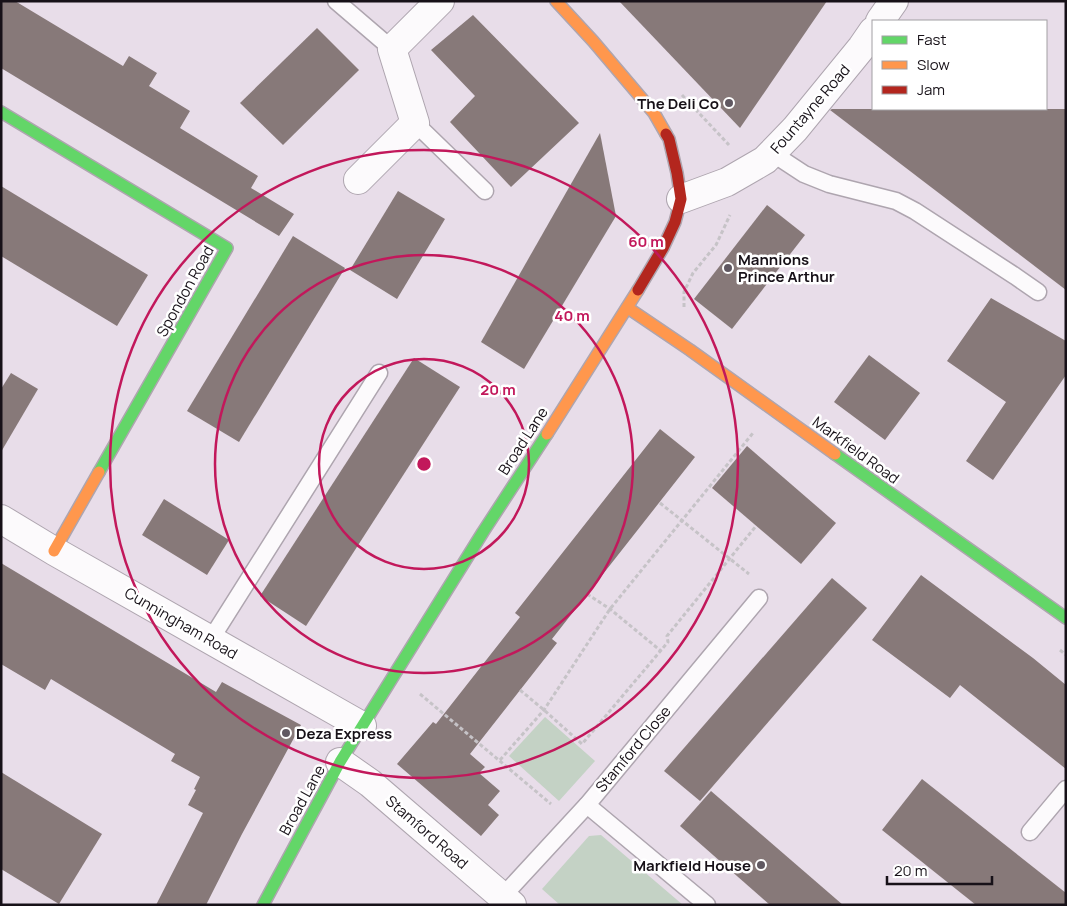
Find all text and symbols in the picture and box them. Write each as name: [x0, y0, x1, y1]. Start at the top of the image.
legend: [872, 20, 1047, 110]
text: Fast: [917, 29, 946, 50]
text: Slow: [917, 54, 950, 75]
street label: Fountayne Road: [765, 60, 855, 158]
text: Jam: [917, 79, 945, 100]
place label: The Deli Co: [637, 93, 719, 114]
marker: The Deli Co: [723, 97, 735, 109]
text: 60 m: [628, 231, 664, 252]
street label: Spondon Road: [151, 242, 219, 340]
place label: Mannions Prince Arthur: [738, 249, 835, 287]
marker: Mannions Prince Arthur: [722, 262, 734, 274]
text: 40 m: [554, 305, 590, 326]
text: 20 m: [480, 379, 516, 400]
street label: Broad Lane: [493, 403, 553, 479]
street label: Markfield Road: [808, 411, 904, 489]
centre of rings: [415, 455, 433, 473]
street label: Cunningham Road: [121, 582, 241, 664]
street label: Stamford Close: [591, 701, 676, 797]
place label: Deza Express: [296, 723, 392, 744]
marker: Deza Express: [280, 727, 292, 739]
street label: Broad Lane: [274, 761, 330, 839]
street label: Stamford Road: [381, 790, 473, 874]
scale bar: [887, 854, 992, 886]
place label: Markfield House: [633, 855, 751, 876]
marker: Markfield House: [755, 859, 767, 871]
text: 20 m: [894, 860, 927, 881]

